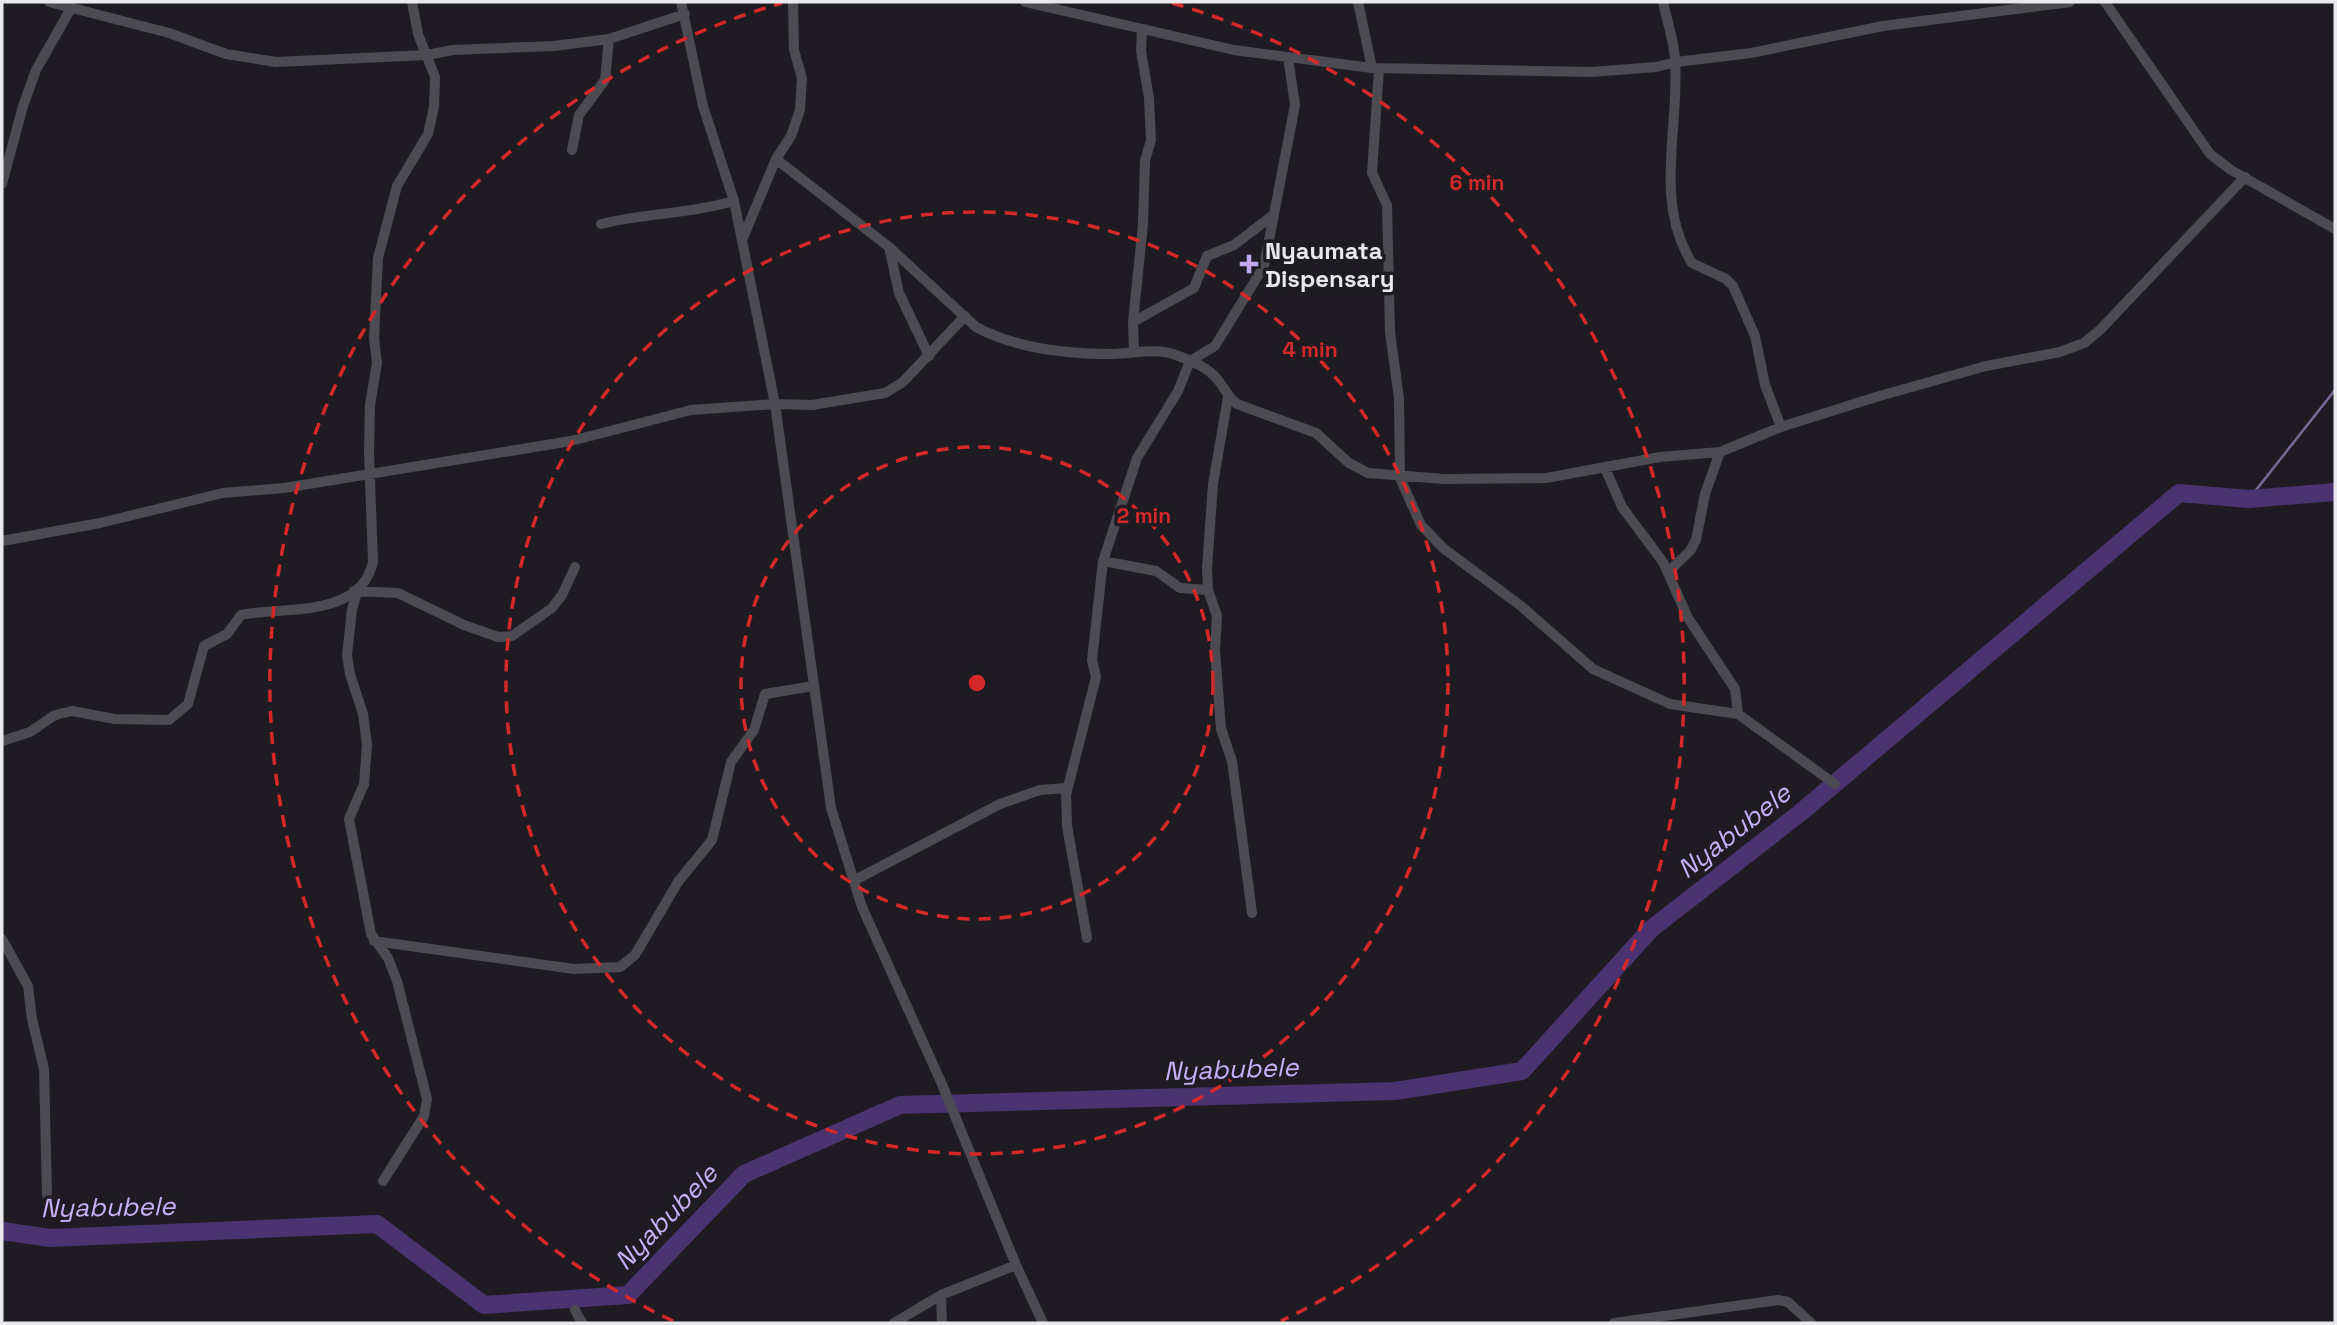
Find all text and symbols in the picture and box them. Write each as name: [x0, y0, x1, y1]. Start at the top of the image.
text: 6 min: [1450, 169, 1504, 196]
place label: Nyaumata Dispensary: [1265, 235, 1395, 294]
marker: Nyaumata Dispensary: [1239, 254, 1259, 274]
text: 4 min: [1282, 336, 1338, 363]
text: 2 min: [1117, 502, 1171, 529]
centre of rings: [965, 671, 989, 695]
water label: Nyabubele: [1670, 775, 1799, 886]
water label: Nyabubele: [1163, 1050, 1300, 1088]
water label: Nyabubele: [607, 1156, 726, 1277]
water label: Nyabubele: [40, 1189, 177, 1225]

